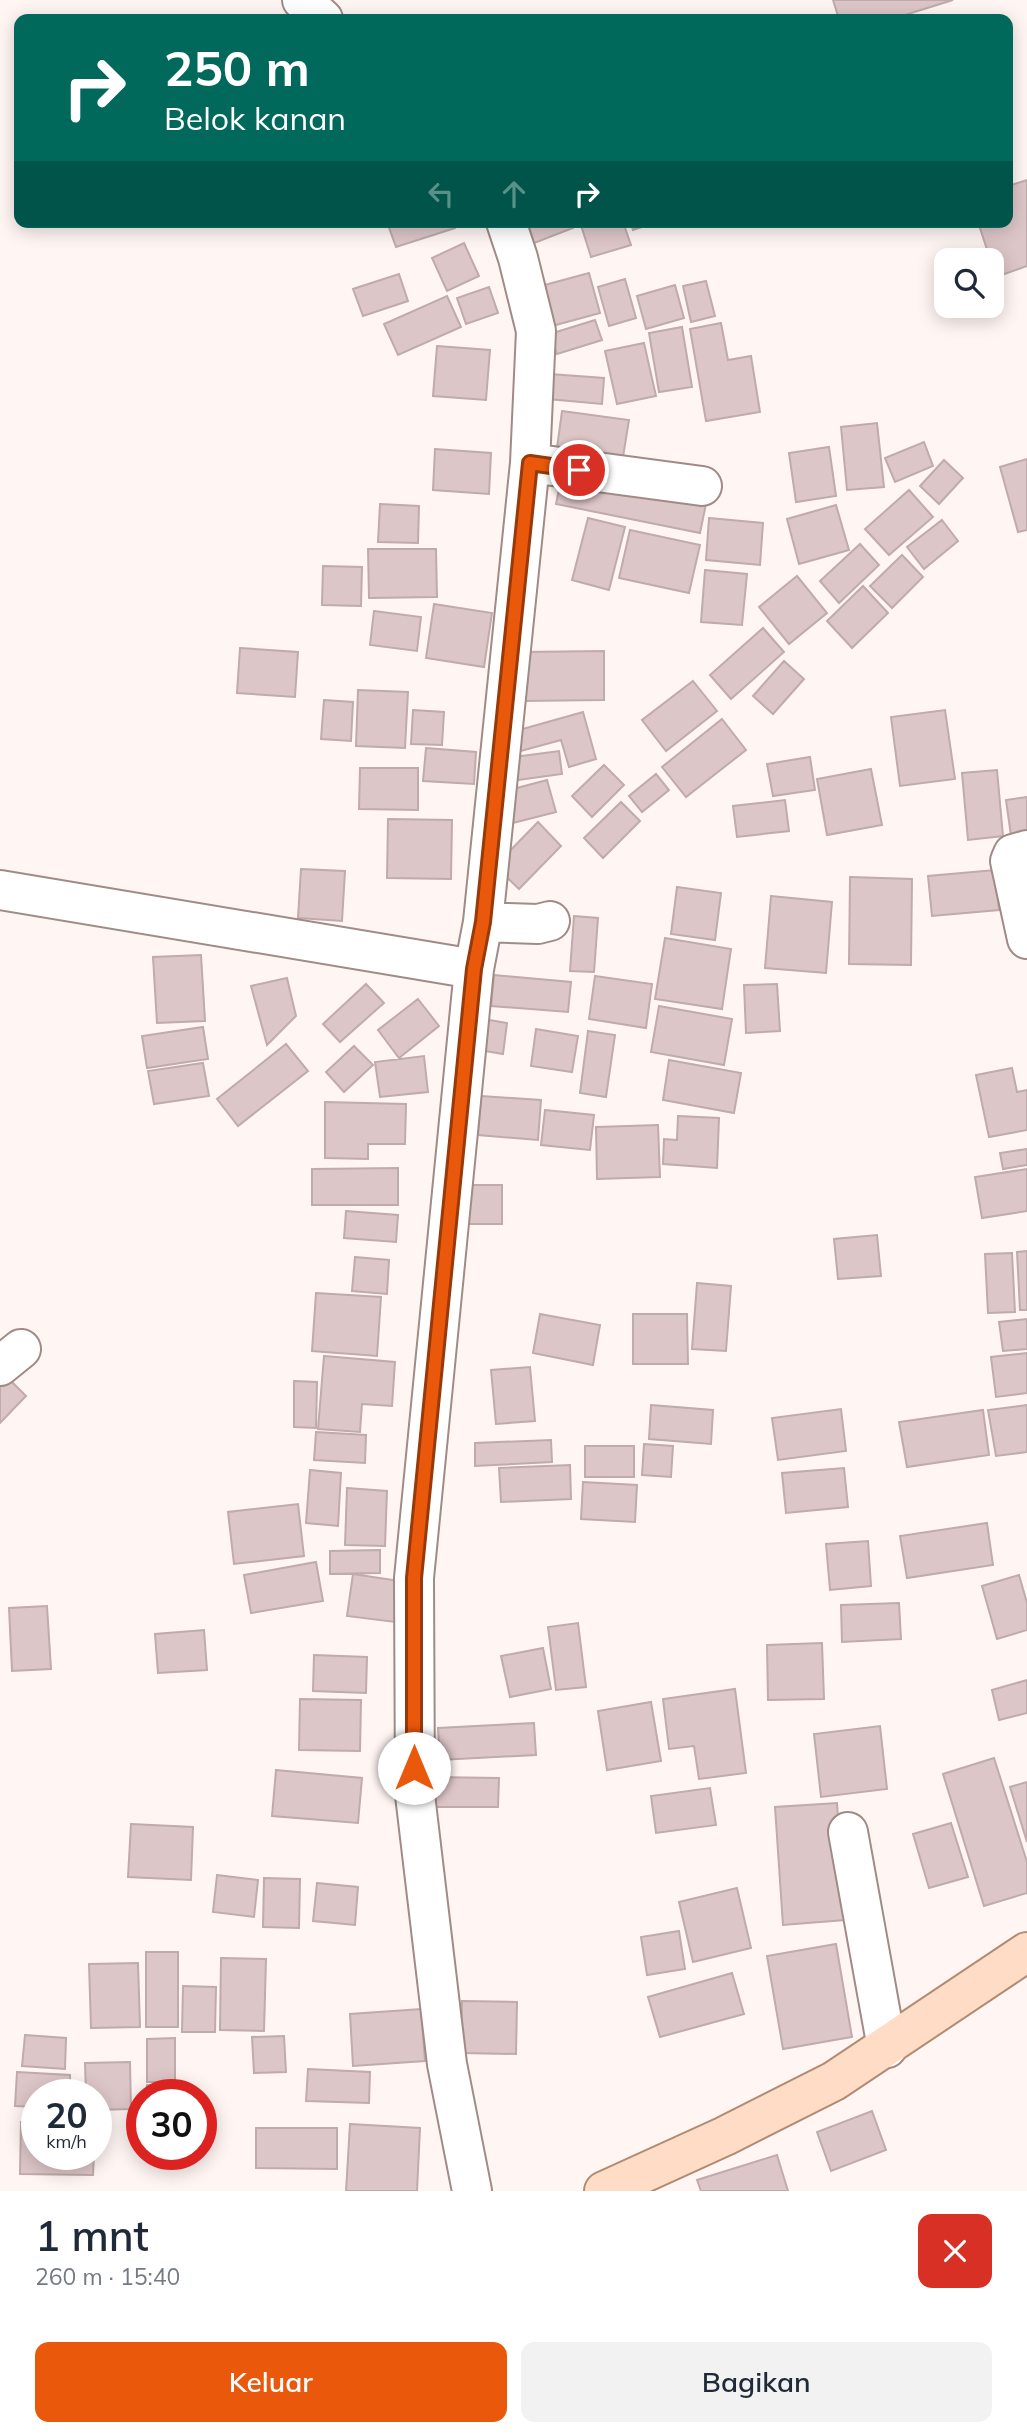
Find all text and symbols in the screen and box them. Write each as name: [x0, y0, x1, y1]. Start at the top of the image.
text: 250 m: [164, 37, 310, 98]
icon: right: [49, 42, 140, 133]
text: Belok kanan: [164, 98, 346, 138]
icon: left: [422, 175, 460, 213]
icon: ahead: [495, 175, 533, 213]
icon: right: [568, 175, 606, 213]
map controls: [934, 248, 1004, 318]
button: search: [934, 248, 1004, 318]
pin: [549, 440, 609, 500]
icon: arrive: [560, 451, 598, 489]
position arrow: [377, 1731, 451, 1805]
speed limit sign: 30: [126, 2079, 217, 2170]
text: 20: [45, 2093, 88, 2137]
text: km/h: [46, 2130, 87, 2153]
text: 1 mnt: [35, 2209, 149, 2262]
button: close: [918, 2214, 992, 2288]
text: 260 m · 15:40: [35, 2262, 180, 2291]
button: Keluar: [35, 2342, 507, 2422]
button: Bagikan: [521, 2342, 992, 2422]

